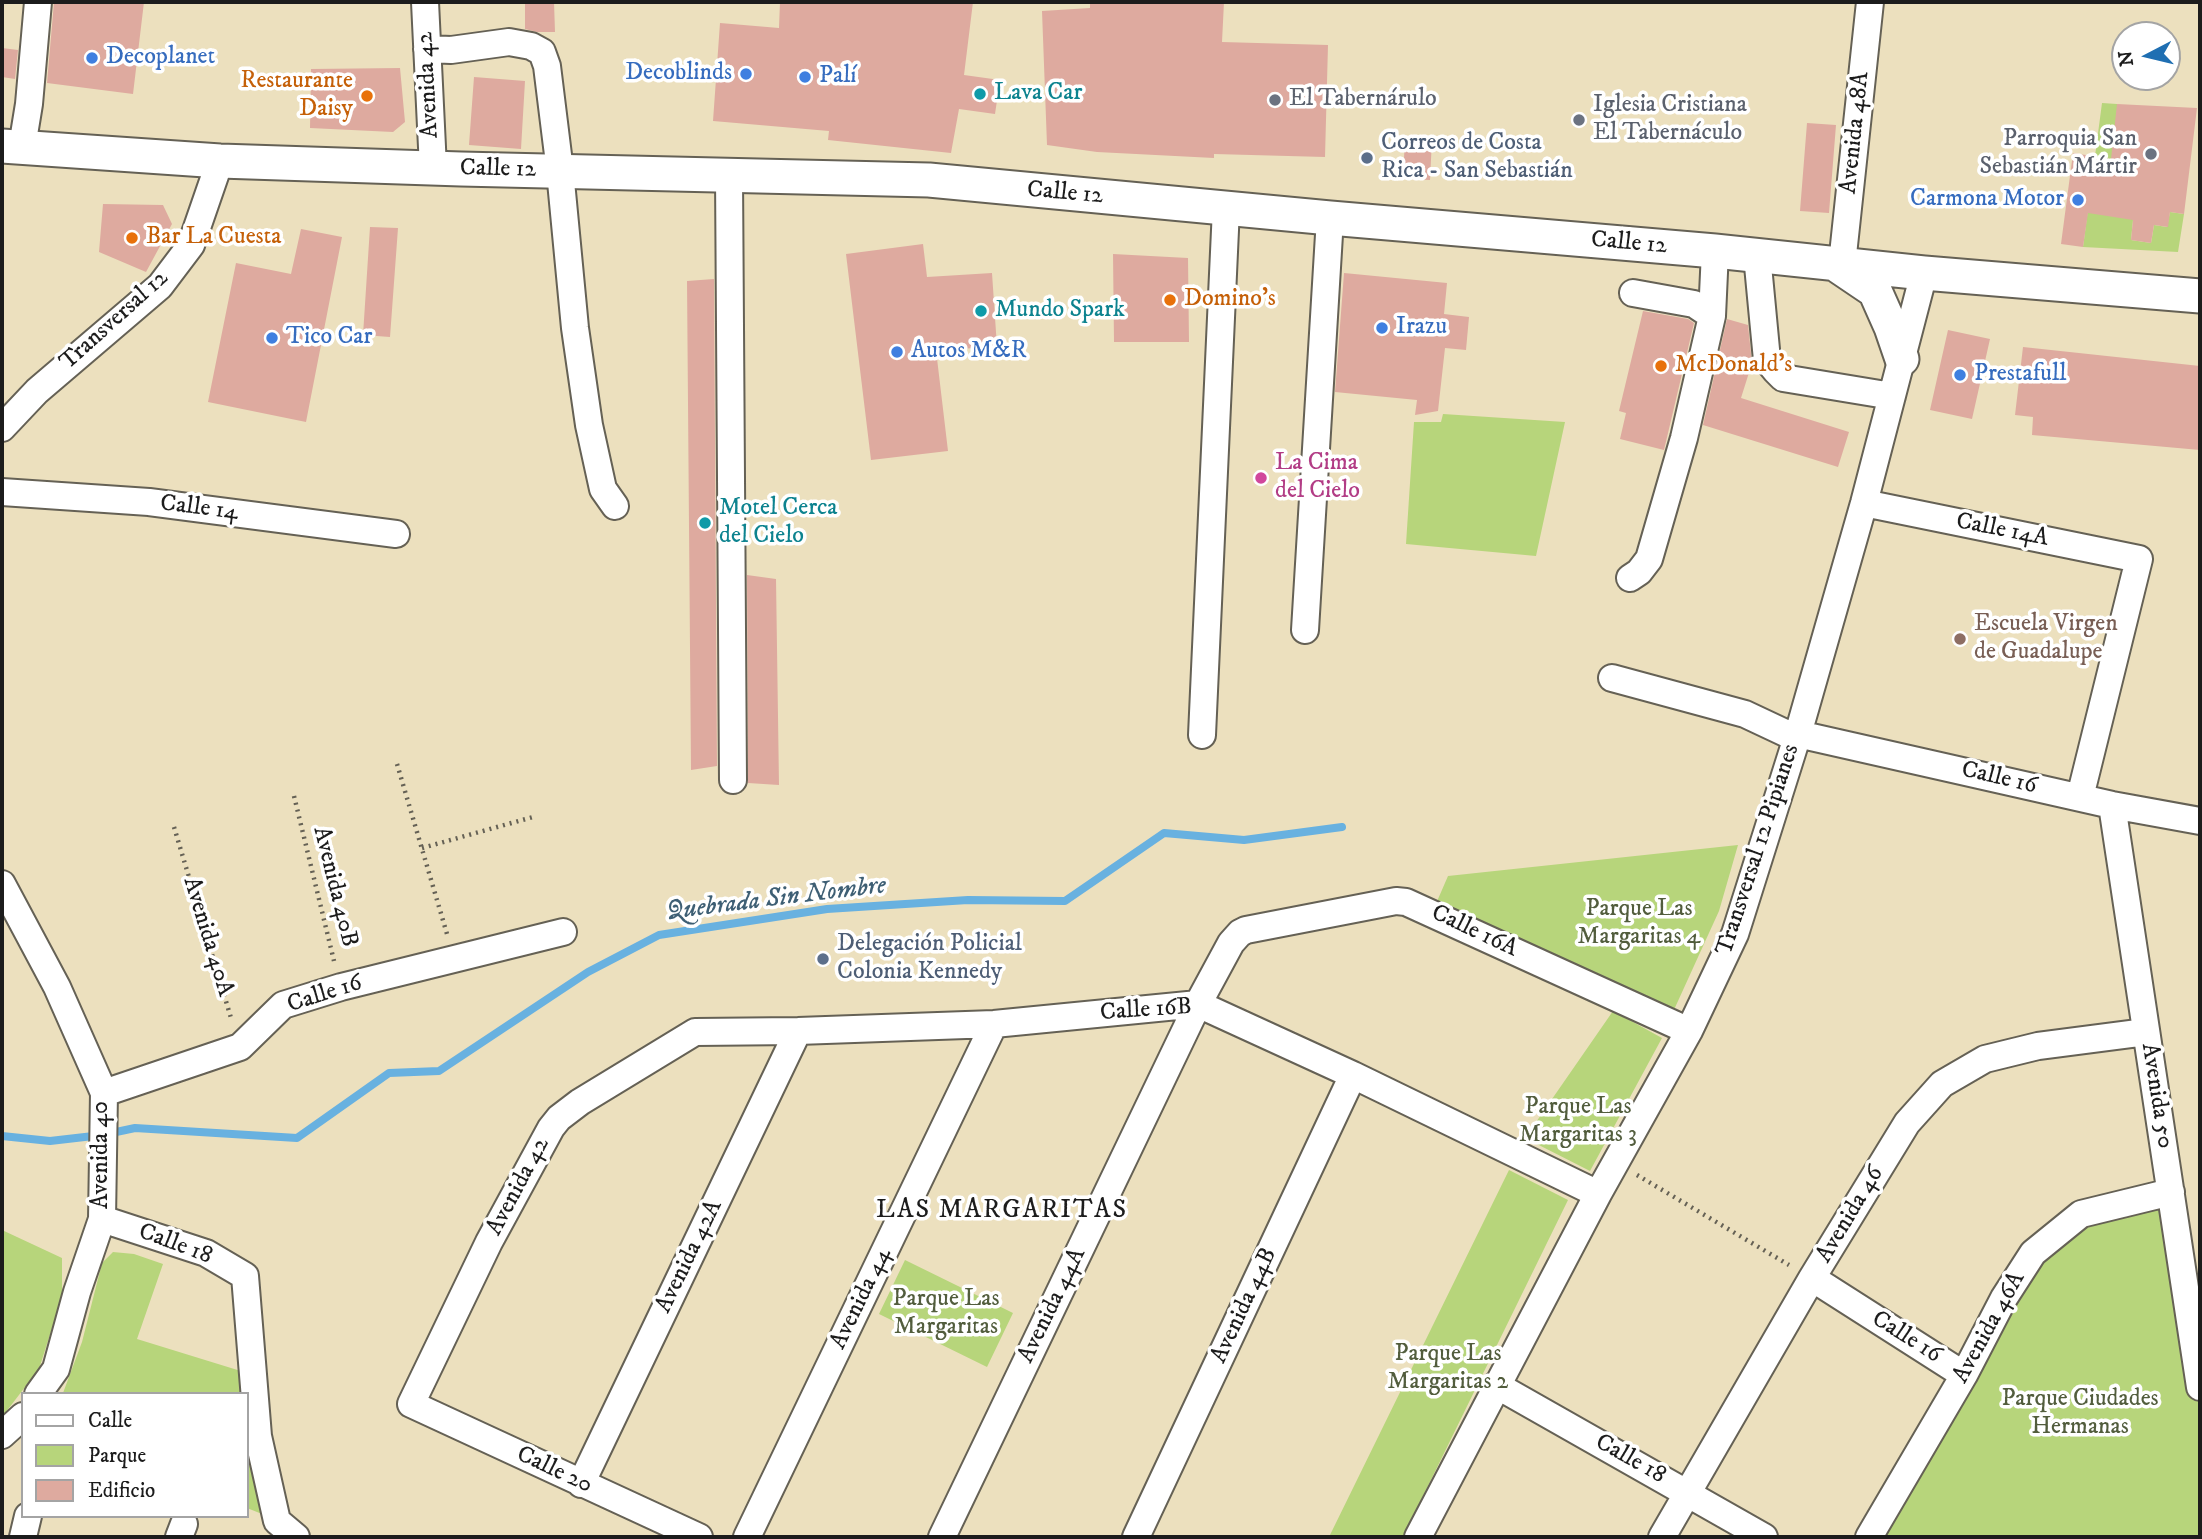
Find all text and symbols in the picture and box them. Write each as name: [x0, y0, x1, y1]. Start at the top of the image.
north arrow: [2111, 21, 2181, 91]
street label: Avenida 42: [412, 31, 446, 139]
place label: Decoplanet: [106, 44, 215, 72]
text: N: [2114, 49, 2139, 68]
marker: Decoplanet: [84, 50, 100, 66]
place label: Decoblinds: [625, 60, 732, 88]
place label: Palí: [819, 63, 857, 91]
marker: Decoblinds: [738, 66, 754, 82]
place label: Restaurante Daisy: [241, 68, 353, 124]
marker: Palí: [797, 69, 813, 85]
street label: Avenida 48A: [1835, 71, 1877, 195]
place label: Lava Car: [994, 80, 1082, 108]
marker: Lava Car: [972, 86, 988, 102]
place label: El Tabernárulo: [1289, 86, 1437, 114]
marker: Restaurante Daisy: [359, 88, 375, 104]
marker: El Tabernárulo: [1267, 92, 1283, 108]
place label: Iglesia Cristiana El Tabernáculo: [1593, 92, 1747, 148]
marker: Iglesia Cristiana El Tabernáculo: [1571, 112, 1587, 128]
place label: Parroquia San Sebastián Mártir: [1979, 126, 2137, 182]
place label: Correos de Costa Rica - San Sebastián: [1381, 130, 1573, 186]
marker: Parroquia San Sebastián Mártir: [2143, 146, 2159, 162]
marker: Correos de Costa Rica - San Sebastián: [1359, 150, 1375, 166]
street label: Calle 12: [460, 155, 536, 185]
street label: Calle 12: [1026, 176, 1104, 212]
place label: Carmona Motor: [1910, 186, 2064, 214]
marker: Carmona Motor: [2070, 192, 2086, 208]
place label: Bar La Cuesta: [146, 224, 281, 252]
street label: Calle 12: [1590, 226, 1668, 262]
marker: Bar La Cuesta: [124, 230, 140, 246]
street label: Transversal 12: [55, 265, 175, 377]
place label: Domino's: [1184, 286, 1276, 314]
marker: Domino's: [1162, 292, 1178, 308]
place label: Mundo Spark: [995, 297, 1125, 325]
marker: Mundo Spark: [973, 303, 989, 319]
place label: Irazu: [1396, 314, 1447, 342]
marker: Irazu: [1374, 320, 1390, 336]
place label: Tico Car: [286, 324, 372, 352]
marker: Tico Car: [264, 330, 280, 346]
place label: Autos M&R: [911, 338, 1027, 366]
marker: Autos M&R: [889, 344, 905, 360]
place label: McDonald's: [1675, 352, 1792, 380]
marker: McDonald's: [1653, 358, 1669, 374]
place label: Prestafull: [1974, 361, 2066, 389]
marker: Prestafull: [1952, 367, 1968, 383]
place label: La Cima del Cielo: [1275, 450, 1360, 506]
marker: La Cima del Cielo: [1253, 470, 1269, 486]
street label: Calle 14: [158, 490, 240, 528]
place label: Motel Cerca del Cielo: [719, 495, 838, 551]
street label: Calle 14A: [1953, 508, 2051, 554]
marker: Motel Cerca del Cielo: [697, 515, 713, 531]
place label: Escuela Virgen de Guadalupe: [1974, 611, 2118, 667]
marker: Escuela Virgen de Guadalupe: [1952, 631, 1968, 647]
street label: Transversal 12 Pipianes: [1711, 741, 1807, 959]
street label: Calle 16: [1958, 756, 2040, 802]
street label: Avenida 40B: [305, 824, 363, 950]
water label: Quebrada Sin Nombre: [664, 871, 888, 929]
street label: Avenida 40A: [175, 874, 239, 1000]
park label: Parque Las Margaritas 4: [1578, 896, 1700, 952]
street label: Calle 16A: [1426, 899, 1522, 965]
place label: Delegación Policial Colonia Kennedy: [837, 931, 1022, 987]
marker: Delegación Policial Colonia Kennedy: [815, 951, 831, 967]
street label: Calle 16: [284, 969, 366, 1021]
street label: Calle 16B: [1099, 993, 1193, 1029]
street label: Avenida 50: [2133, 1041, 2179, 1151]
park label: Parque Las Margaritas 3: [1519, 1094, 1637, 1150]
street label: Avenida 40: [88, 1101, 116, 1209]
street label: Avenida 42: [481, 1133, 557, 1241]
street label: Avenida 46: [1811, 1161, 1891, 1269]
street label: Avenida 42A: [650, 1196, 730, 1318]
district label: LAS MARGARITAS: [878, 1196, 1126, 1228]
street label: Calle 18: [134, 1218, 216, 1272]
street label: Avenida 44: [825, 1244, 899, 1354]
street label: Avenida 44A: [1013, 1244, 1093, 1368]
street label: Avenida 44B: [1206, 1244, 1284, 1368]
street label: Avenida 46A: [1948, 1267, 2032, 1389]
park label: Parque Las Margaritas: [892, 1286, 1000, 1342]
street label: Calle 16: [1866, 1305, 1946, 1371]
park label: Parque Las Margaritas 2: [1388, 1341, 1508, 1397]
park label: Parque Ciudades Hermanas: [2001, 1386, 2159, 1442]
legend: [21, 1392, 248, 1518]
text: Calle: [88, 1408, 132, 1434]
street label: Calle 18: [1590, 1429, 1670, 1491]
street label: Calle 20: [512, 1441, 596, 1501]
text: Parque: [88, 1443, 146, 1469]
text: Edificio: [88, 1478, 155, 1504]

